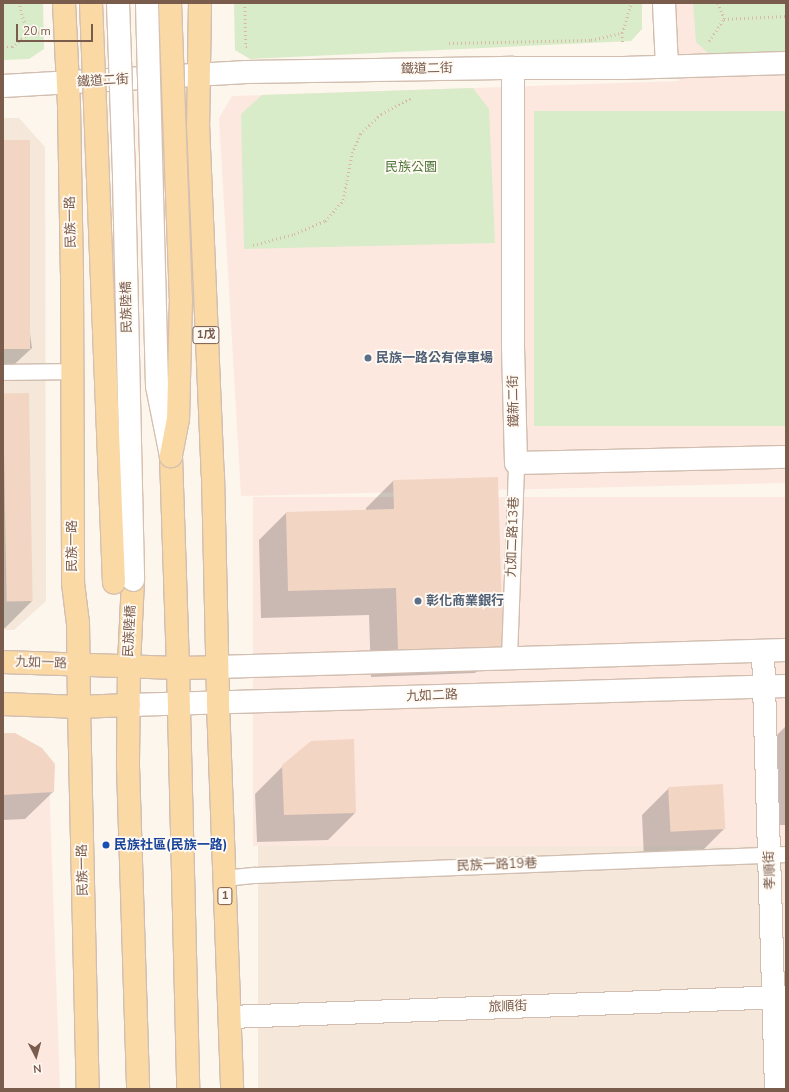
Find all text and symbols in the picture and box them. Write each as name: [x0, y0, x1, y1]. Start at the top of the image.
scale bar: [18, 16, 95, 42]
text: 20 m: [23, 23, 51, 39]
street label: 鐵道二街: [401, 61, 453, 77]
street label: 鐵道二街: [77, 72, 129, 90]
park label: 民族公園: [385, 159, 437, 175]
street label: 民族一路: [63, 196, 79, 248]
street label: 民族陸橋: [119, 281, 135, 333]
road number: 1戊: [192, 325, 220, 345]
place label: 民族一路公有停車場: [376, 350, 493, 366]
marker: 民族一路公有停車場: [363, 353, 373, 363]
street label: 鐵新二街: [506, 375, 522, 427]
street label: 九如二路13巷: [504, 496, 522, 578]
street label: 民族一路: [64, 520, 80, 572]
place label: 彰化商業銀行: [426, 593, 504, 609]
marker: 彰化商業銀行: [413, 596, 423, 606]
street label: 民族陸橋: [121, 605, 139, 657]
street label: 九如一路: [15, 654, 67, 672]
street label: 九如二路: [406, 687, 458, 705]
place label: 民族社區(民族一路): [114, 837, 227, 853]
marker: 民族社區(民族一路): [101, 840, 111, 850]
street label: 民族一路: [75, 844, 91, 896]
street label: 孝順街: [762, 850, 778, 890]
street label: 民族一路19巷: [456, 856, 538, 874]
road number: 1: [217, 886, 233, 906]
street label: 旅順街: [488, 999, 528, 1015]
north arrow: [16, 1036, 56, 1076]
text: N: [32, 1061, 42, 1076]

